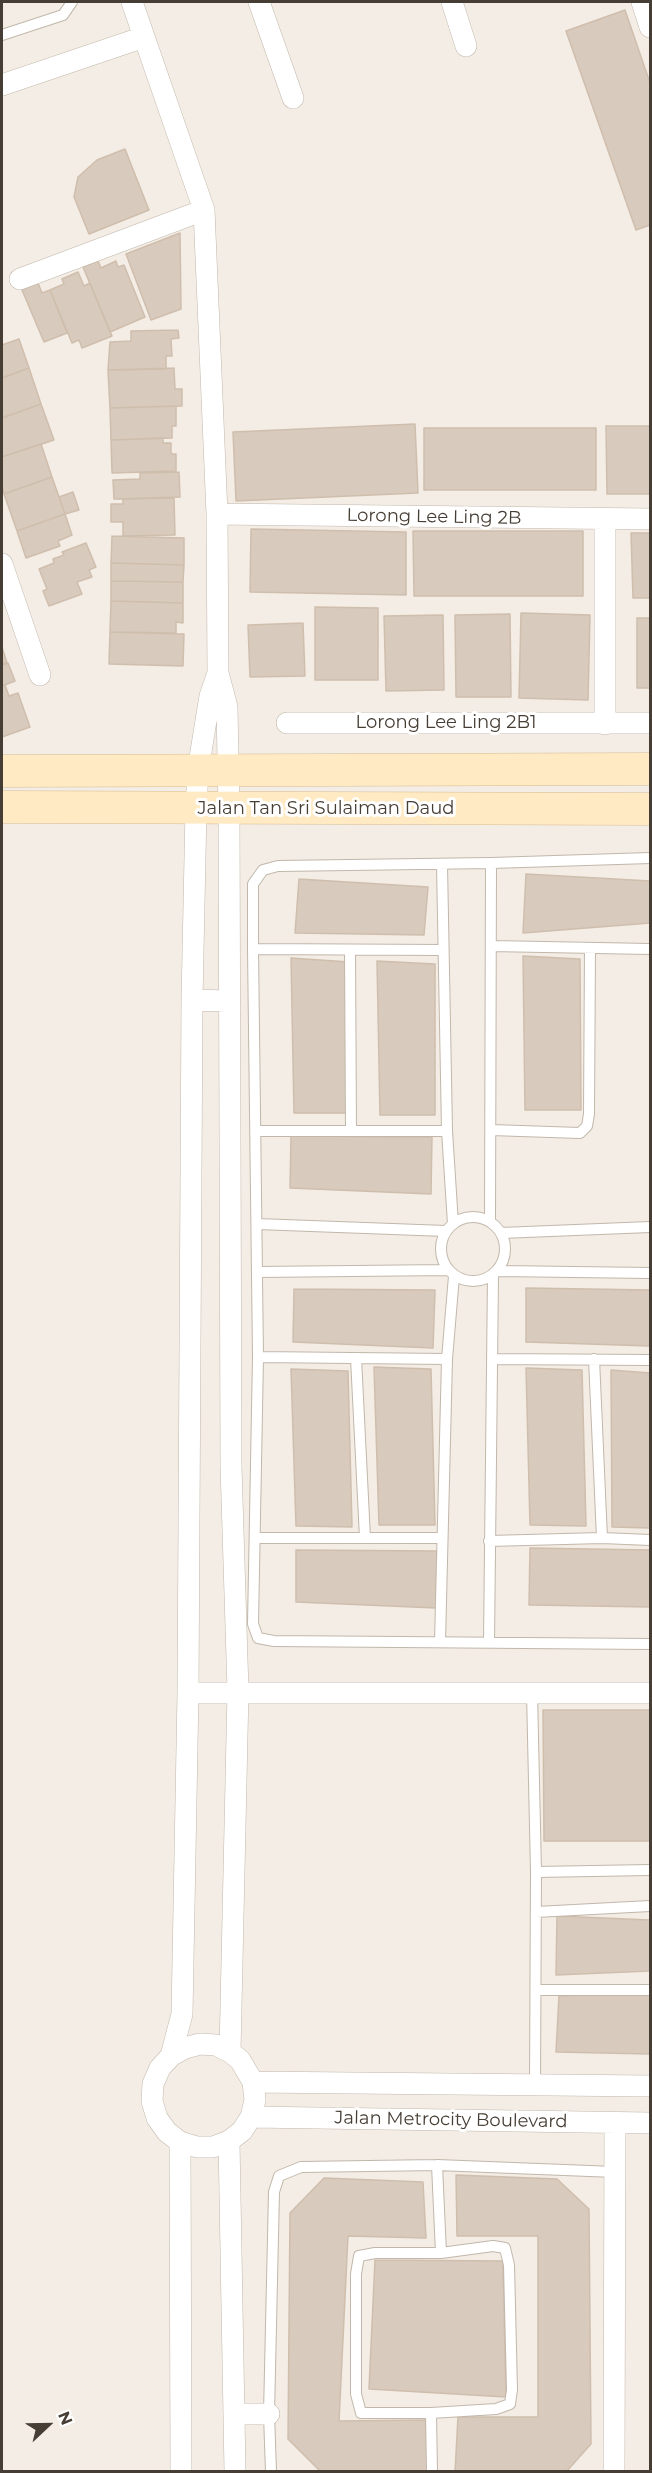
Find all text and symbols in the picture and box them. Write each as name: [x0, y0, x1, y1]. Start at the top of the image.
street label: Lorong Lee Ling 2B: [347, 505, 521, 529]
street label: Lorong Lee Ling 2B1: [355, 712, 537, 734]
street label: Jalan Tan Sri Sulaiman Daud: [198, 798, 454, 820]
street label: Jalan Metrocity Boulevard: [334, 2107, 568, 2133]
north arrow: [18, 2395, 78, 2455]
text: N: [54, 2409, 76, 2428]

